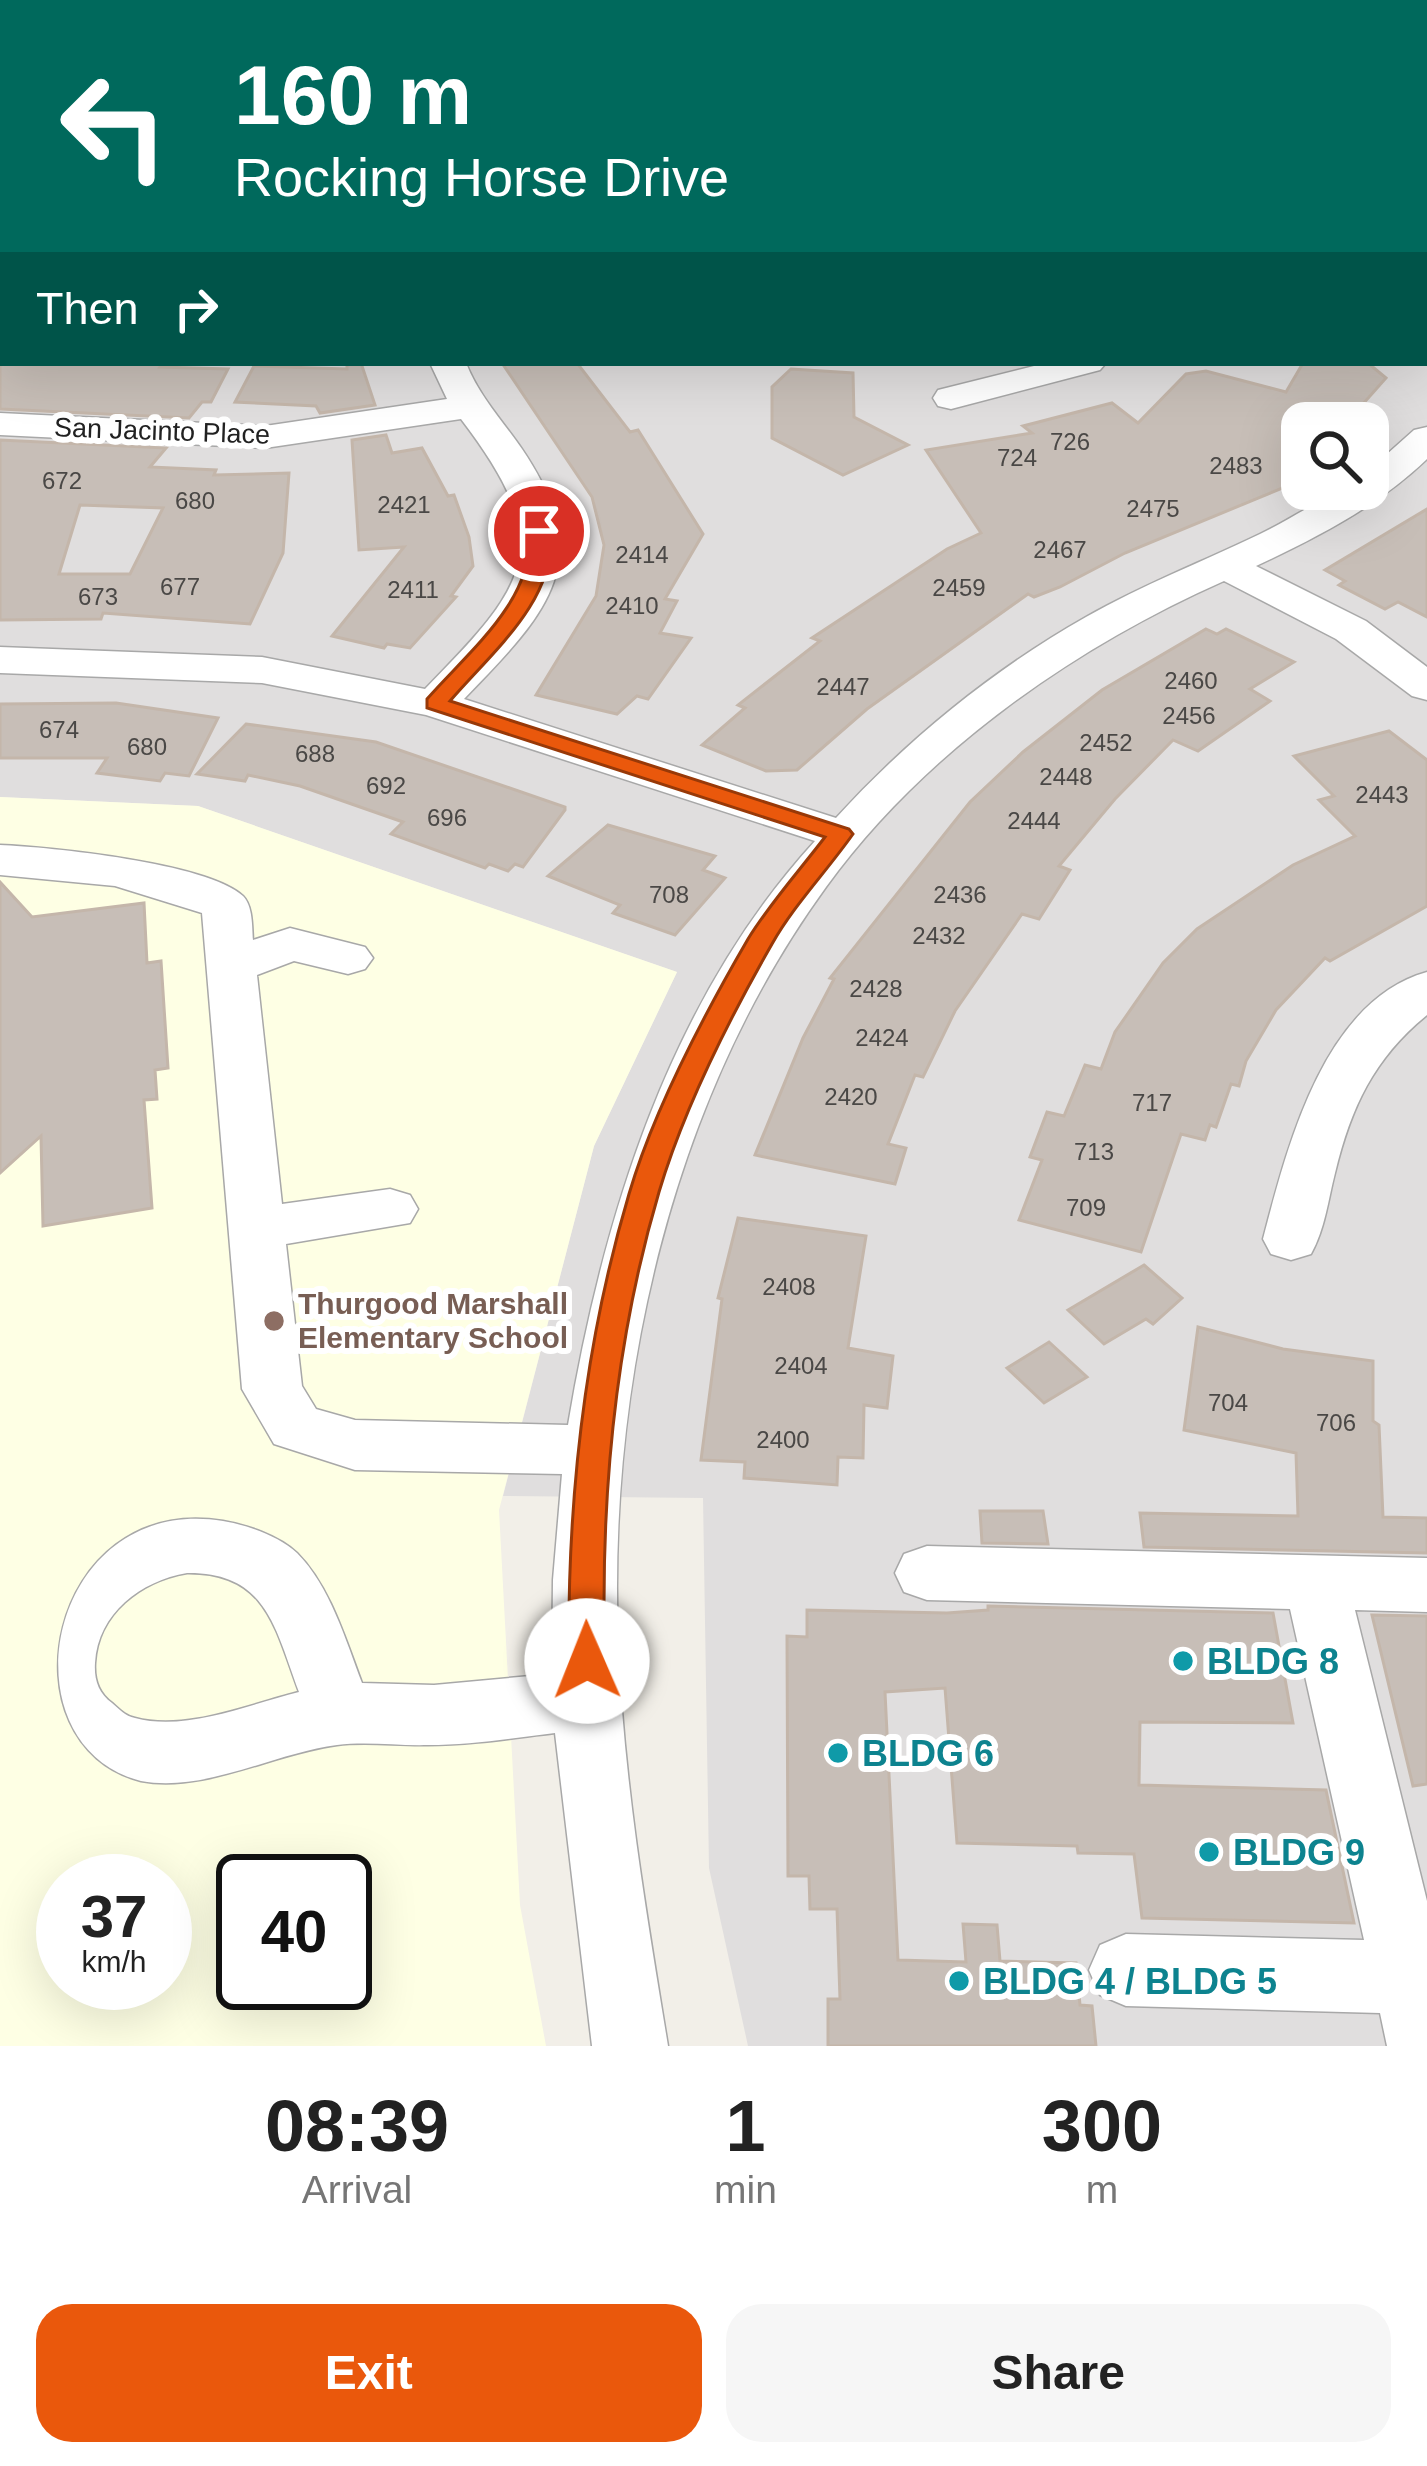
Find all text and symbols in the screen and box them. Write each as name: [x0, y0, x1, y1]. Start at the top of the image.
icon: left: [36, 48, 192, 204]
text: 160 m: [234, 48, 472, 142]
text: Rocking Horse Drive: [234, 147, 729, 207]
icon: right: [163, 276, 229, 342]
text: Then: [36, 283, 139, 334]
map controls: [1281, 402, 1389, 510]
button: search: [1281, 402, 1389, 510]
street label: San Jacinto Place: [53, 412, 271, 450]
house number: 726: [1050, 428, 1090, 455]
house number: 724: [997, 444, 1037, 471]
house number: 2483: [1209, 452, 1263, 479]
house number: 672: [42, 467, 82, 494]
pin: [488, 480, 590, 582]
house number: 680: [175, 487, 215, 514]
house number: 2421: [377, 491, 431, 518]
house number: 2475: [1126, 495, 1180, 522]
icon: arrive: [506, 498, 572, 564]
house number: 2467: [1033, 536, 1087, 563]
house number: 2414: [615, 541, 669, 568]
house number: 677: [160, 573, 200, 600]
house number: 2459: [932, 574, 986, 601]
house number: 2411: [387, 576, 439, 603]
house number: 673: [78, 583, 118, 610]
house number: 2410: [605, 592, 659, 619]
house number: 2460: [1164, 667, 1218, 694]
house number: 2447: [816, 673, 870, 700]
house number: 2456: [1162, 702, 1216, 729]
house number: 674: [39, 716, 79, 743]
house number: 2452: [1079, 729, 1133, 756]
house number: 680: [127, 733, 167, 760]
house number: 688: [295, 740, 335, 767]
house number: 2448: [1039, 763, 1093, 790]
house number: 692: [366, 772, 406, 799]
house number: 2443: [1355, 781, 1409, 808]
house number: 696: [427, 804, 467, 831]
house number: 2444: [1007, 807, 1061, 834]
house number: 708: [649, 881, 689, 908]
house number: 2436: [933, 881, 987, 908]
house number: 2432: [912, 922, 966, 949]
house number: 2428: [849, 975, 903, 1002]
house number: 2424: [855, 1024, 909, 1051]
house number: 2420: [824, 1083, 878, 1110]
house number: 717: [1132, 1089, 1172, 1116]
house number: 713: [1074, 1138, 1114, 1165]
house number: 709: [1066, 1194, 1106, 1221]
house number: 2408: [762, 1273, 816, 1300]
place label: Thurgood Marshall Elementary School: [298, 1287, 568, 1354]
marker: Thurgood Marshall Elementary School: [261, 1308, 287, 1334]
house number: 2404: [774, 1352, 828, 1379]
house number: 704: [1208, 1389, 1248, 1416]
house number: 706: [1316, 1409, 1356, 1436]
house number: 2400: [756, 1426, 810, 1453]
position arrow: [524, 1598, 650, 1724]
place label: BLDG 8: [1207, 1641, 1339, 1682]
marker: BLDG 8: [1170, 1648, 1196, 1674]
place label: BLDG 6: [862, 1733, 994, 1774]
marker: BLDG 6: [825, 1740, 851, 1766]
place label: BLDG 9: [1233, 1832, 1365, 1873]
marker: BLDG 9: [1196, 1839, 1222, 1865]
speed limit sign: 40: [216, 1854, 372, 2010]
text: 37: [81, 1883, 147, 1950]
text: km/h: [81, 1945, 147, 1978]
place label: BLDG 4 / BLDG 5: [983, 1961, 1277, 2002]
marker: BLDG 4 / BLDG 5: [946, 1968, 972, 1994]
text: 08:39: [265, 2086, 449, 2166]
text: 1: [725, 2086, 766, 2166]
text: 300: [1042, 2086, 1162, 2166]
text: Arrival: [302, 2168, 412, 2211]
text: min: [714, 2168, 777, 2211]
text: m: [1086, 2168, 1118, 2211]
button: Exit: [36, 2304, 702, 2442]
button: Share: [726, 2304, 1391, 2442]

